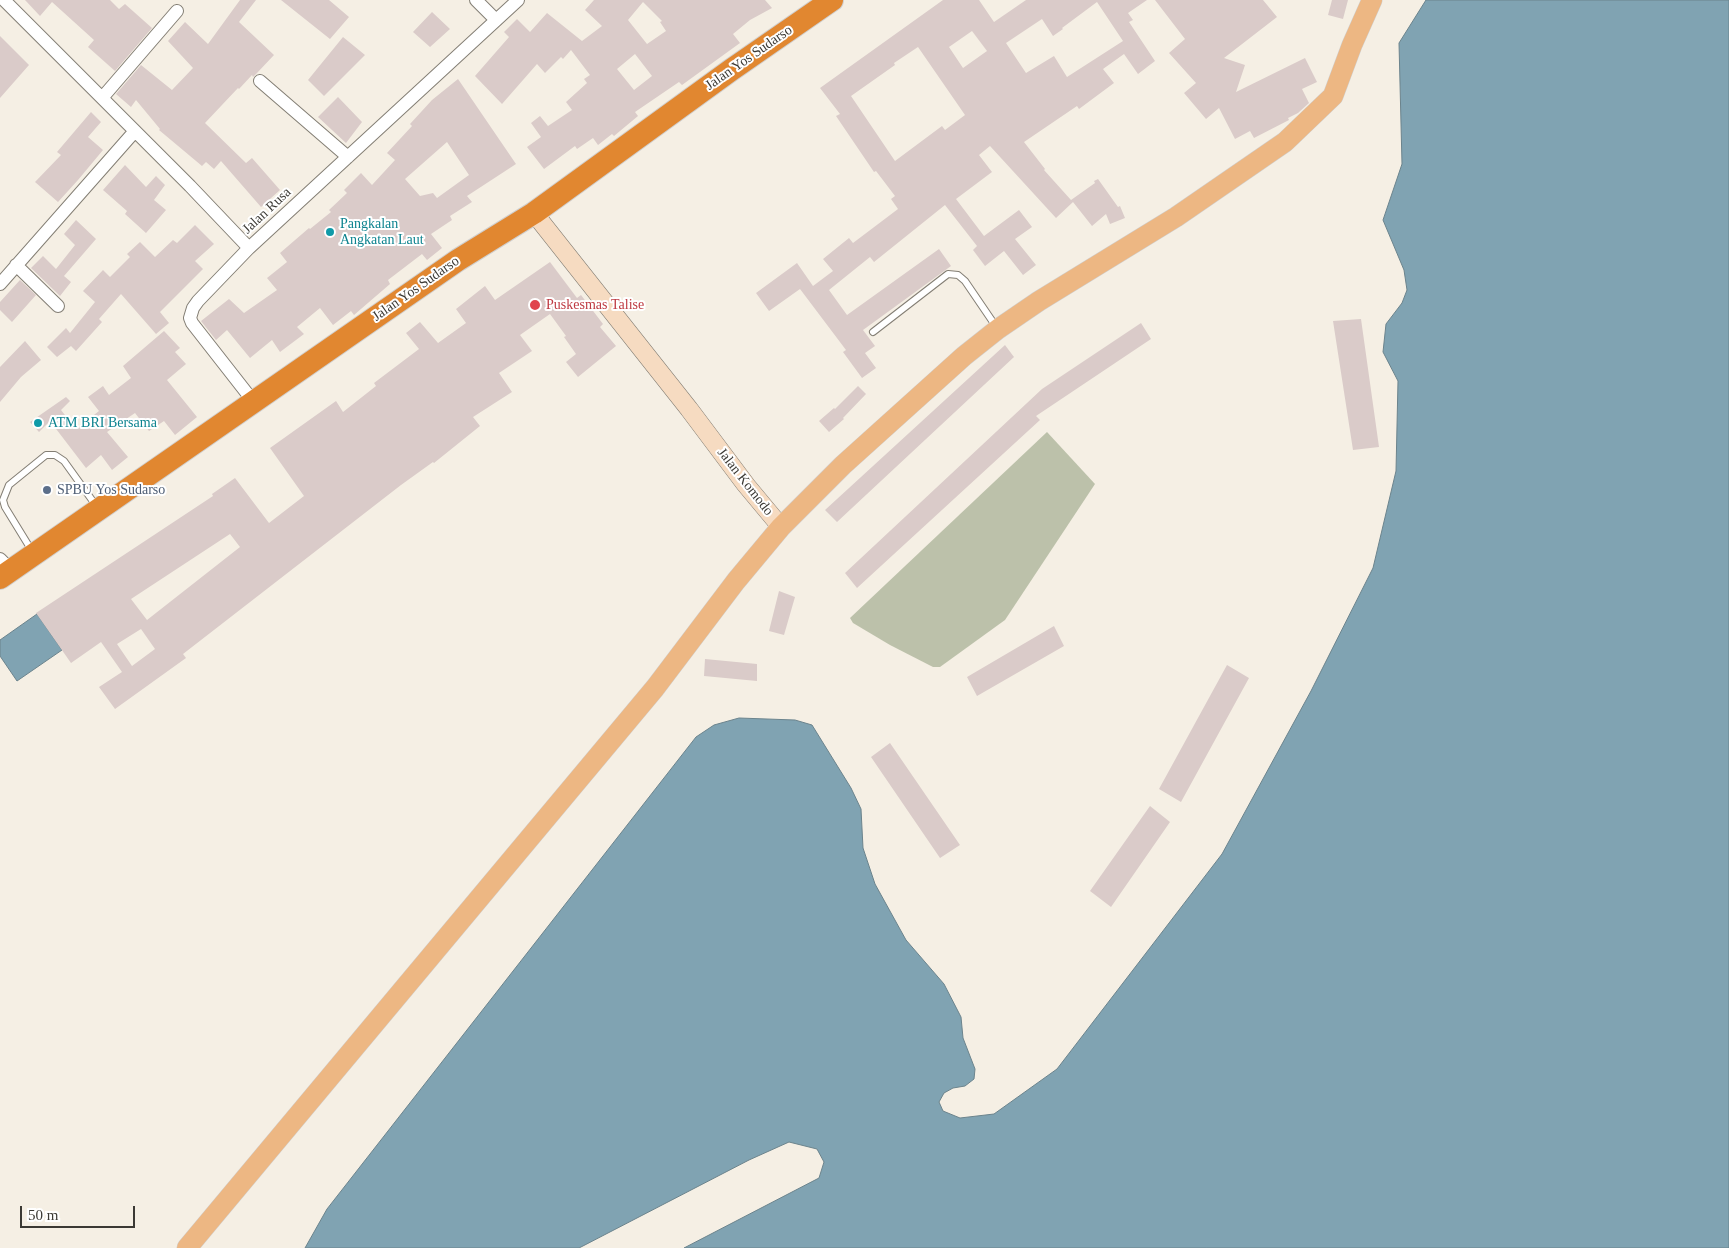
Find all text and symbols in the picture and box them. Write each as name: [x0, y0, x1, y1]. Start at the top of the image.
street label: Jalan Yos Sudarso: [702, 22, 796, 94]
street label: Jalan Rusa: [239, 184, 295, 238]
place label: Pangkalan Angkatan Laut: [340, 216, 424, 248]
marker: Pangkalan Angkatan Laut: [324, 226, 336, 238]
street label: Jalan Yos Sudarso: [369, 253, 463, 325]
place label: Puskesmas Talise: [546, 297, 644, 313]
marker: Puskesmas Talise: [528, 298, 542, 312]
place label: ATM BRI Bersama: [48, 415, 157, 431]
marker: ATM BRI Bersama: [32, 417, 44, 429]
street label: Jalan Komodo: [713, 445, 777, 519]
place label: SPBU Yos Sudarso: [57, 482, 165, 498]
marker: SPBU Yos Sudarso: [41, 484, 53, 496]
scale bar: [22, 1196, 138, 1228]
text: 50 m: [28, 1207, 58, 1223]

